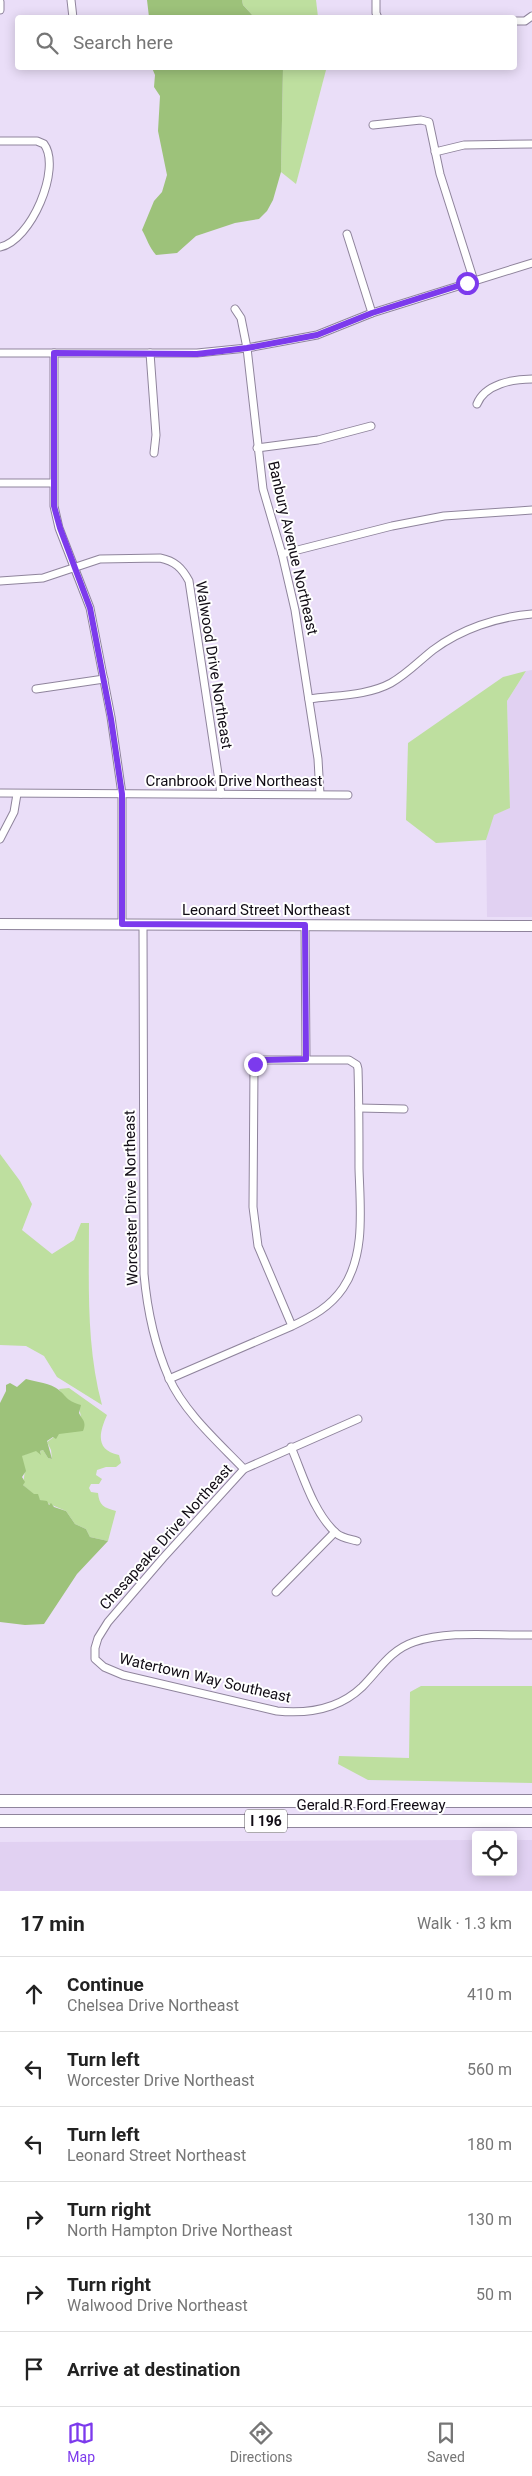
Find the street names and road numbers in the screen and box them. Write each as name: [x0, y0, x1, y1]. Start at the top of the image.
street label: Banbury Avenue Northeast: [264, 459, 322, 637]
street label: Walwood Drive Northeast: [192, 580, 236, 750]
street label: Cranbrook Drive Northeast: [146, 772, 323, 790]
street label: Leonard Street Northeast: [182, 901, 350, 919]
street label: Worcester Drive Northeast: [120, 1110, 142, 1286]
street label: Chesapeake Drive Northeast: [96, 1460, 236, 1613]
street label: Watertown Way Southeast: [117, 1649, 293, 1707]
street label: Gerald R Ford Freeway: [296, 1796, 446, 1814]
road number: I 196: [245, 1810, 287, 1832]

